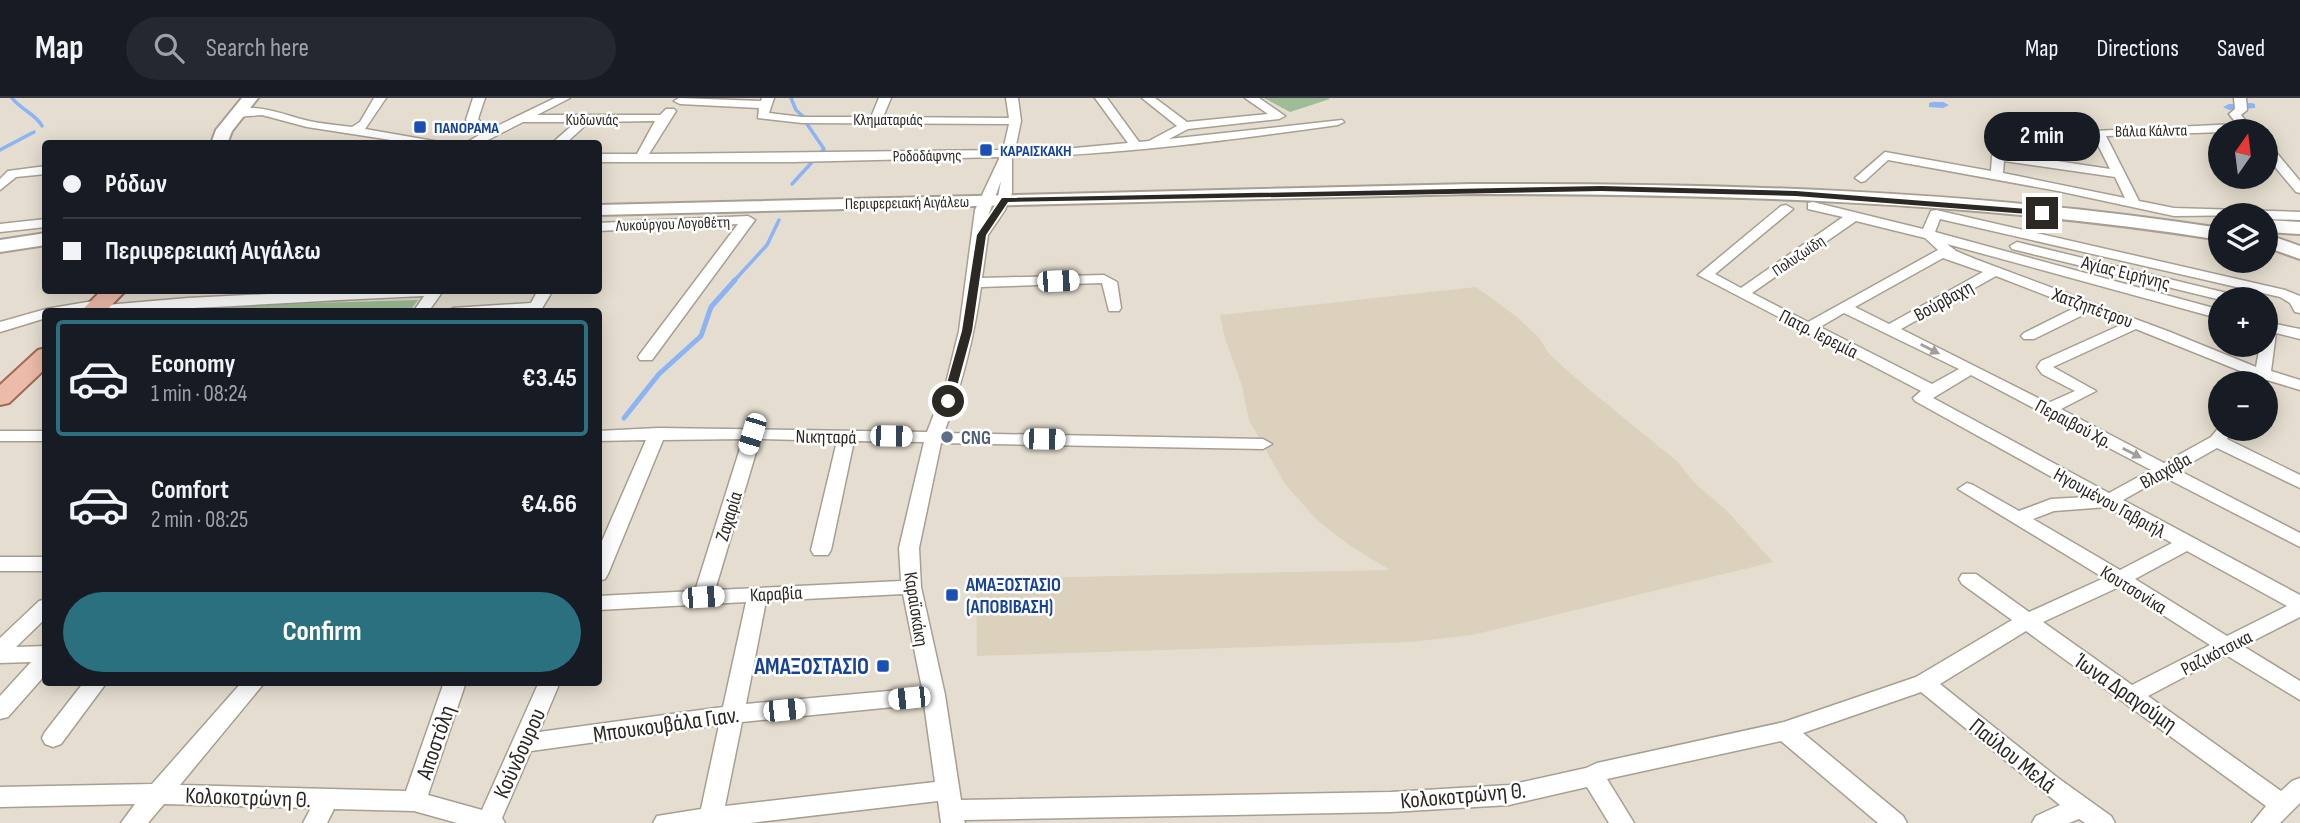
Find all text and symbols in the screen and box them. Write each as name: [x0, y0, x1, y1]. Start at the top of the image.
search box: [126, 17, 616, 80]
text: Map: [35, 28, 84, 68]
icon: search: [150, 29, 188, 67]
text: Search here: [206, 33, 309, 64]
text: Map: [2025, 34, 2058, 63]
text: Directions: [2096, 34, 2179, 63]
text: Saved: [2217, 34, 2265, 63]
street label: Κυδωνιάς: [565, 111, 619, 130]
street label: Κληματαριάς: [853, 111, 923, 130]
callout: 2 min: [1984, 111, 2100, 160]
marker: ΠΑΝΟΡΑΜΑ: [412, 119, 428, 135]
place label: ΠΑΝΟΡΑΜΑ: [434, 119, 499, 138]
north arrow: [2208, 119, 2278, 189]
map controls: [2208, 119, 2278, 441]
street label: Βάλια Κάλντα: [2115, 121, 2188, 142]
text: 2 min: [2020, 122, 2064, 150]
marker: ΚΑΡΑΙΣΚΑΚΗ: [978, 142, 994, 158]
place label: ΚΑΡΑΙΣΚΑΚΗ: [1000, 142, 1072, 161]
street label: Ροδοδάφνης: [892, 146, 962, 167]
text: Ρόδων: [105, 169, 167, 200]
street label: Περιφερειακή Αιγάλεω: [845, 193, 969, 214]
route end: [2026, 197, 2058, 229]
button: layers: [2208, 203, 2278, 273]
street label: Λυκούργου Λογοθέτη: [615, 213, 731, 236]
street label: Πολυζωίδη: [1769, 232, 1829, 281]
text: Περιφερειακή Αιγάλεω: [105, 236, 321, 267]
street label: Αγίας Ειρήνης: [2078, 251, 2172, 296]
car: [1037, 270, 1080, 292]
street label: Βούρβαχη: [1910, 276, 1977, 327]
street label: Χατζηπέτρου: [2048, 283, 2136, 334]
button: +: [2208, 287, 2278, 357]
street label: Πατρ. Ιερεμία: [1775, 305, 1862, 364]
one-way arrow: [1920, 343, 1940, 354]
icon: car: [67, 347, 130, 410]
text: Economy: [151, 349, 235, 380]
text: €3.45: [522, 363, 577, 394]
button: −: [2208, 371, 2278, 441]
text: 1 min · 08:24: [151, 380, 247, 408]
route start: [932, 385, 964, 417]
street label: Περαιβού Χρ.: [2031, 395, 2116, 454]
car: [736, 411, 769, 457]
street label: Νικηταρά: [795, 425, 857, 450]
car: [870, 425, 913, 447]
place label: CNG: [961, 427, 991, 450]
car: [1023, 428, 1066, 450]
marker: CNG: [939, 429, 955, 445]
one-way arrow: [2122, 447, 2142, 459]
street label: Βλαχάβα: [2136, 448, 2195, 495]
street label: Ηγουμένου Γαβριήλ: [2049, 463, 2170, 544]
icon: car: [67, 473, 130, 536]
text: Comfort: [151, 475, 229, 506]
text: €4.66: [521, 489, 577, 520]
street label: Ζαχαρία: [711, 489, 748, 544]
text: 2 min · 08:25: [151, 506, 248, 534]
street label: Κουτσονίκα: [2096, 561, 2171, 620]
street label: Καραϊσκάκη: [898, 570, 933, 648]
place label: ΑΜΑΞΟΣΤΑΣΙΟ (ΑΠΟΒΙΒΑΣΗ): [965, 574, 1061, 619]
street label: Καραβία: [749, 582, 803, 607]
car: [682, 585, 725, 609]
marker: ΑΜΑΞΟΣΤΑΣΙΟ (ΑΠΟΒΙΒΑΣΗ): [944, 587, 960, 603]
button: Confirm: [63, 592, 581, 672]
street label: Ραζικότσικα: [2177, 626, 2256, 681]
street label: Ίωνα Δραγούμη: [2068, 647, 2182, 738]
place label: ΑΜΑΞΟΣΤΑΣΙΟ: [753, 653, 869, 681]
marker: ΑΜΑΞΟΣΤΑΣΙΟ: [875, 658, 891, 674]
car: [888, 685, 931, 711]
car: [763, 697, 806, 723]
street label: Μπουκουβάλα Γιαν.: [591, 701, 741, 749]
street label: Αποστόλη: [410, 702, 462, 784]
street label: Κούνδουρου: [488, 704, 552, 803]
street label: Παύλου Μελά: [1963, 712, 2062, 799]
street label: Κολοκοτρώνη Θ.: [1399, 777, 1527, 815]
street label: Κολοκοτρώνη Θ.: [185, 782, 311, 814]

